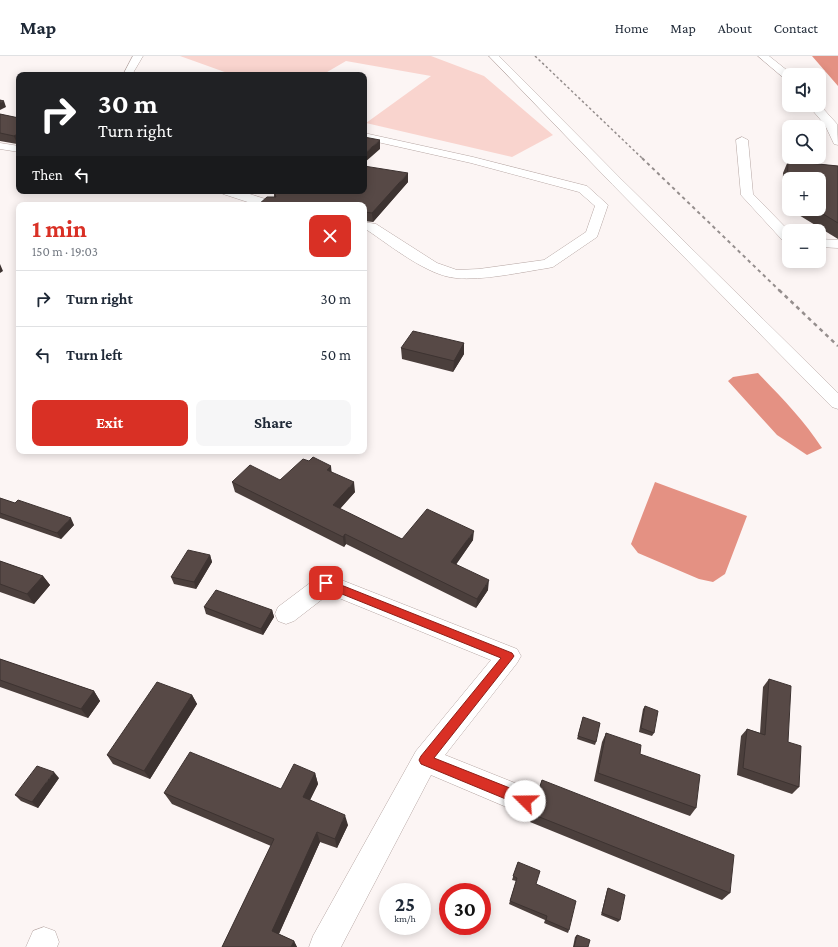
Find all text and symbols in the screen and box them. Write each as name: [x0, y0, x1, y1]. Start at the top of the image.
text: Map: [20, 17, 56, 38]
text: Home: [615, 20, 648, 36]
text: Map: [670, 20, 696, 36]
text: About: [718, 20, 752, 36]
text: Contact: [774, 20, 818, 36]
map controls: [782, 68, 826, 268]
button: sound: [782, 68, 826, 112]
icon: right: [32, 88, 84, 140]
text: 30 m: [98, 88, 158, 119]
button: search: [782, 120, 826, 164]
text: Turn right: [98, 121, 172, 141]
icon: left: [71, 164, 93, 186]
text: Then: [32, 167, 63, 183]
button: +: [782, 172, 826, 216]
text: 1 min: [32, 215, 87, 242]
button: close: [309, 215, 351, 257]
button: −: [782, 224, 826, 268]
text: 150 m · 19:03: [32, 244, 98, 259]
icon: right: [32, 288, 54, 310]
text: Turn right: [66, 291, 133, 307]
text: 30 m: [321, 291, 351, 307]
icon: left: [32, 344, 54, 366]
text: Turn left: [66, 347, 122, 363]
text: 50 m: [321, 347, 351, 363]
button: Exit: [32, 400, 188, 446]
button: Share: [196, 400, 351, 446]
pin: [309, 566, 343, 600]
icon: arrive: [315, 572, 337, 594]
position arrow: [504, 780, 546, 822]
speed limit sign: 30: [439, 883, 491, 935]
text: 25: [395, 893, 415, 915]
text: km/h: [394, 913, 416, 924]

